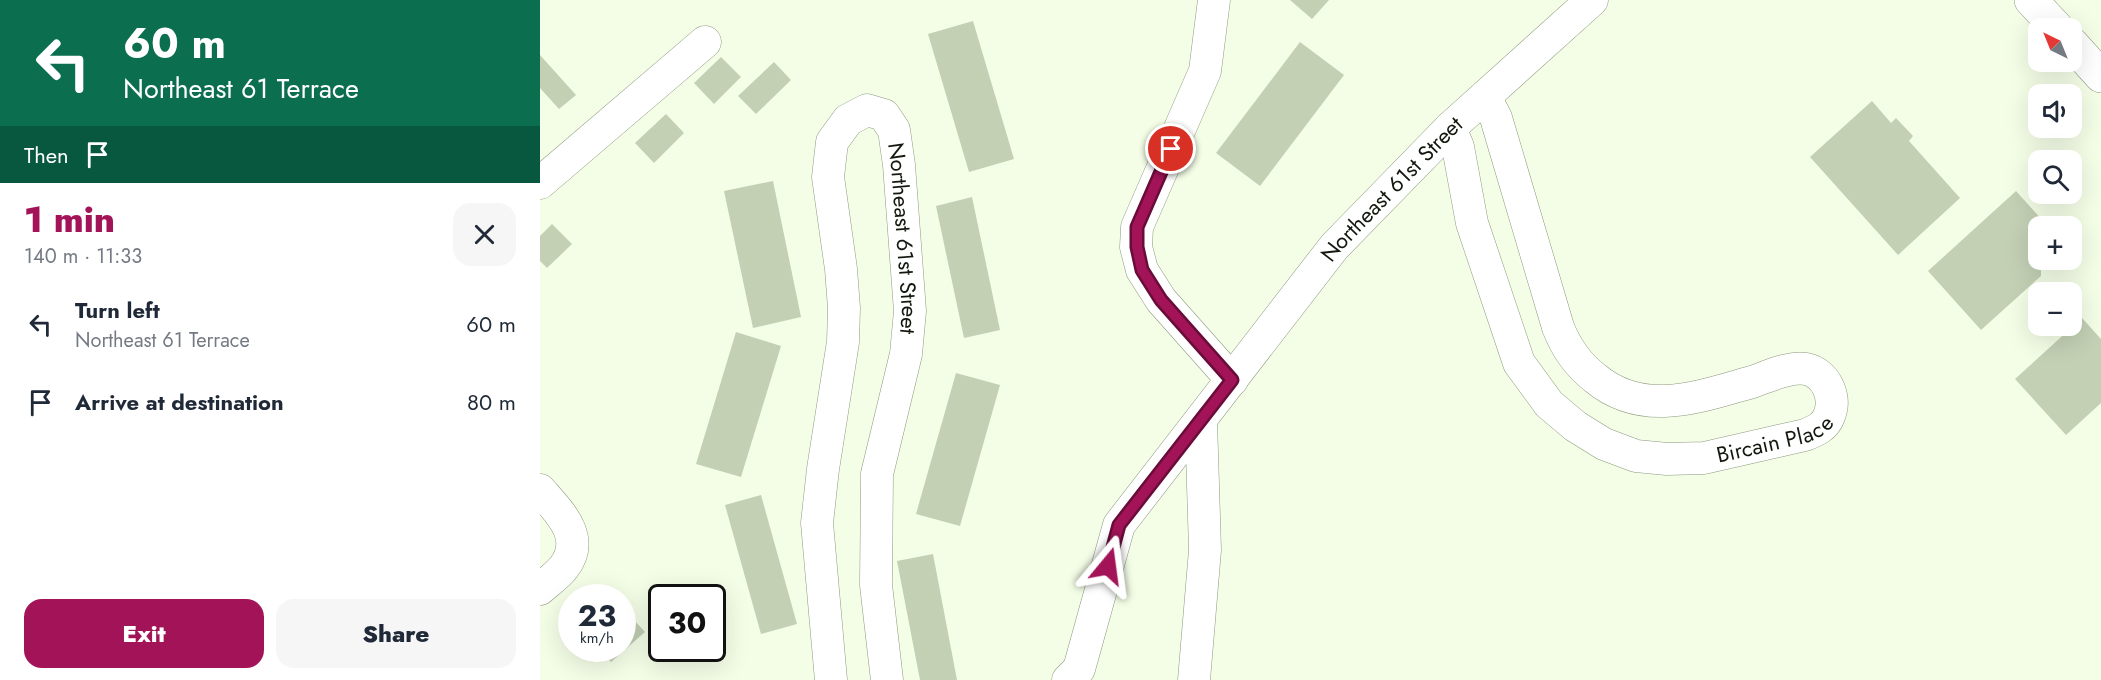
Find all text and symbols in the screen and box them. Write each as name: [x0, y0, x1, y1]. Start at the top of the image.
text: 60 m: [123, 13, 226, 74]
north arrow: [2028, 18, 2082, 72]
map controls: [2028, 18, 2082, 336]
icon: left: [24, 24, 102, 102]
text: Northeast 61 Terrace: [123, 69, 359, 108]
button: sound: [2028, 84, 2082, 138]
street label: Northeast 61st Street: [1312, 108, 1470, 268]
pin: [1145, 123, 1196, 174]
icon: arrive: [1154, 132, 1187, 165]
icon: arrive: [81, 138, 114, 171]
text: Then: [24, 139, 69, 171]
street label: Northeast 61st Street: [880, 140, 926, 336]
button: search: [2028, 150, 2082, 204]
text: 1 min: [24, 193, 115, 245]
button: close: [453, 203, 516, 266]
button: +: [2028, 216, 2082, 270]
text: 140 m · 11:33: [24, 242, 142, 271]
button: −: [2028, 282, 2082, 336]
text: Turn left: [75, 294, 160, 326]
icon: left: [24, 308, 57, 341]
text: 60 m: [466, 308, 516, 340]
text: Northeast 61 Terrace: [75, 326, 250, 355]
icon: arrive: [24, 386, 57, 419]
text: Arrive at destination: [75, 386, 284, 418]
text: 80 m: [467, 386, 516, 418]
street label: Bircain Place: [1713, 408, 1841, 471]
position arrow: [1076, 534, 1140, 598]
speed limit sign: 30: [648, 584, 726, 662]
text: 23: [578, 594, 616, 637]
button: Exit: [24, 599, 264, 668]
button: Share: [276, 599, 516, 668]
text: km/h: [580, 627, 614, 649]

